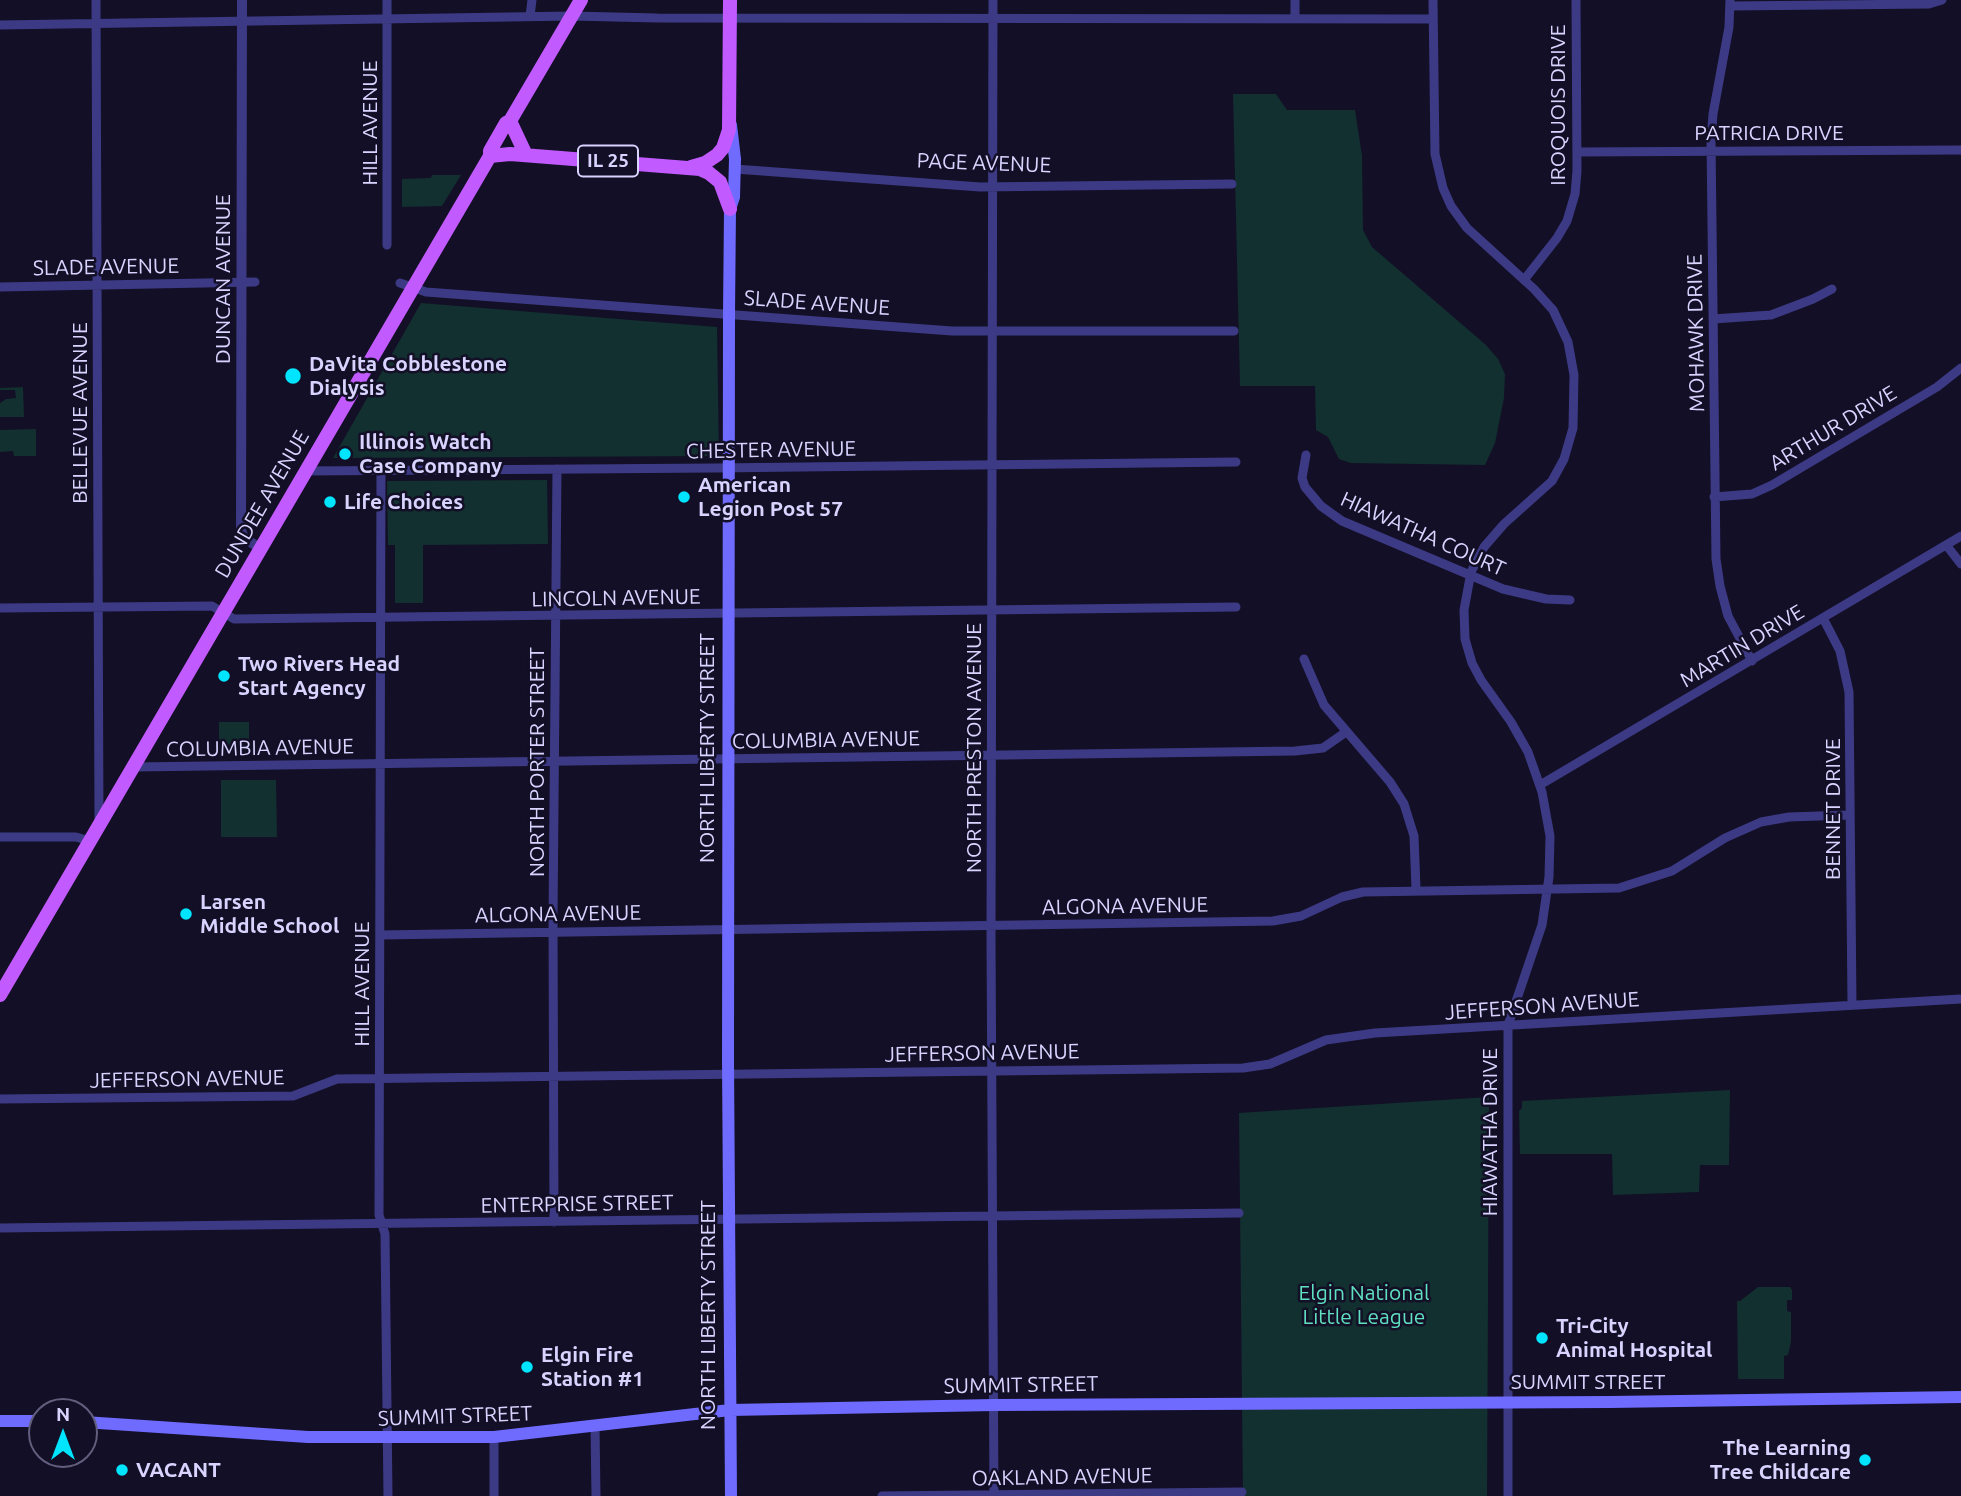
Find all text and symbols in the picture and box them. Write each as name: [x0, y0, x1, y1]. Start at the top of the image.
street label: IROQUOIS DRIVE: [1545, 24, 1571, 186]
street label: HILL AVENUE: [357, 61, 383, 185]
street label: PATRICIA DRIVE: [1694, 120, 1844, 146]
road number: IL 25: [578, 146, 638, 176]
street label: PAGE AVENUE: [916, 148, 1052, 178]
street label: DUNCAN AVENUE: [210, 194, 236, 364]
street label: SLADE AVENUE: [33, 253, 179, 281]
street label: MOHAWK DRIVE: [1682, 254, 1710, 412]
street label: SLADE AVENUE: [743, 285, 891, 321]
street label: BELLEVUE AVENUE: [67, 322, 93, 504]
place label: DaVita Cobblestone Dialysis: [309, 351, 507, 401]
marker: DaVita Cobblestone Dialysis: [283, 366, 303, 386]
street label: ARTHUR DRIVE: [1765, 380, 1901, 476]
street label: DUNDEE AVENUE: [210, 426, 314, 582]
place label: Illinois Watch Case Company: [359, 429, 502, 479]
street label: CHESTER AVENUE: [686, 436, 856, 464]
marker: Illinois Watch Case Company: [337, 446, 353, 462]
place label: American Legion Post 57: [698, 472, 843, 522]
street label: HIAWATHA COURT: [1337, 486, 1509, 582]
place label: Life Choices: [344, 489, 463, 515]
marker: American Legion Post 57: [676, 489, 692, 505]
marker: Life Choices: [322, 494, 338, 510]
street label: LINCOLN AVENUE: [531, 584, 701, 612]
street label: MARTIN DRIVE: [1675, 599, 1809, 693]
street label: NORTH PRESTON AVENUE: [961, 623, 987, 873]
street label: NORTH LIBERTY STREET: [694, 633, 720, 863]
street label: NORTH PORTER STREET: [524, 647, 550, 877]
place label: Two Rivers Head Start Agency: [238, 651, 400, 701]
marker: Two Rivers Head Start Agency: [216, 668, 232, 684]
street label: COLUMBIA AVENUE: [732, 726, 920, 754]
street label: COLUMBIA AVENUE: [166, 734, 354, 762]
street label: BENNET DRIVE: [1820, 738, 1846, 880]
place label: Larsen Middle School: [200, 889, 339, 939]
street label: ALGONA AVENUE: [1042, 892, 1208, 920]
street label: ALGONA AVENUE: [475, 900, 641, 928]
marker: Larsen Middle School: [178, 906, 194, 922]
street label: HILL AVENUE: [349, 922, 375, 1046]
street label: JEFFERSON AVENUE: [1444, 987, 1640, 1025]
street label: JEFFERSON AVENUE: [884, 1039, 1080, 1067]
street label: HIAWATHA DRIVE: [1477, 1048, 1503, 1216]
street label: JEFFERSON AVENUE: [89, 1065, 285, 1093]
street label: ENTERPRISE STREET: [480, 1190, 674, 1218]
street label: NORTH LIBERTY STREET: [695, 1200, 721, 1430]
park label: Elgin National Little League: [1299, 1280, 1429, 1330]
place label: Tri-City Animal Hospital: [1556, 1313, 1712, 1363]
marker: Tri-City Animal Hospital: [1534, 1330, 1550, 1346]
place label: Elgin Fire Station #1: [541, 1342, 644, 1392]
marker: Elgin Fire Station #1: [519, 1359, 535, 1375]
street label: SUMMIT STREET: [1511, 1369, 1665, 1395]
street label: SUMMIT STREET: [943, 1371, 1099, 1399]
north arrow: [28, 1398, 98, 1468]
street label: SUMMIT STREET: [377, 1401, 533, 1431]
text: N: [56, 1403, 70, 1425]
place label: The Learning Tree Childcare: [1710, 1435, 1851, 1485]
marker: The Learning Tree Childcare: [1857, 1452, 1873, 1468]
place label: VACANT: [136, 1457, 221, 1483]
marker: VACANT: [114, 1462, 130, 1478]
street label: OAKLAND AVENUE: [971, 1463, 1153, 1491]

